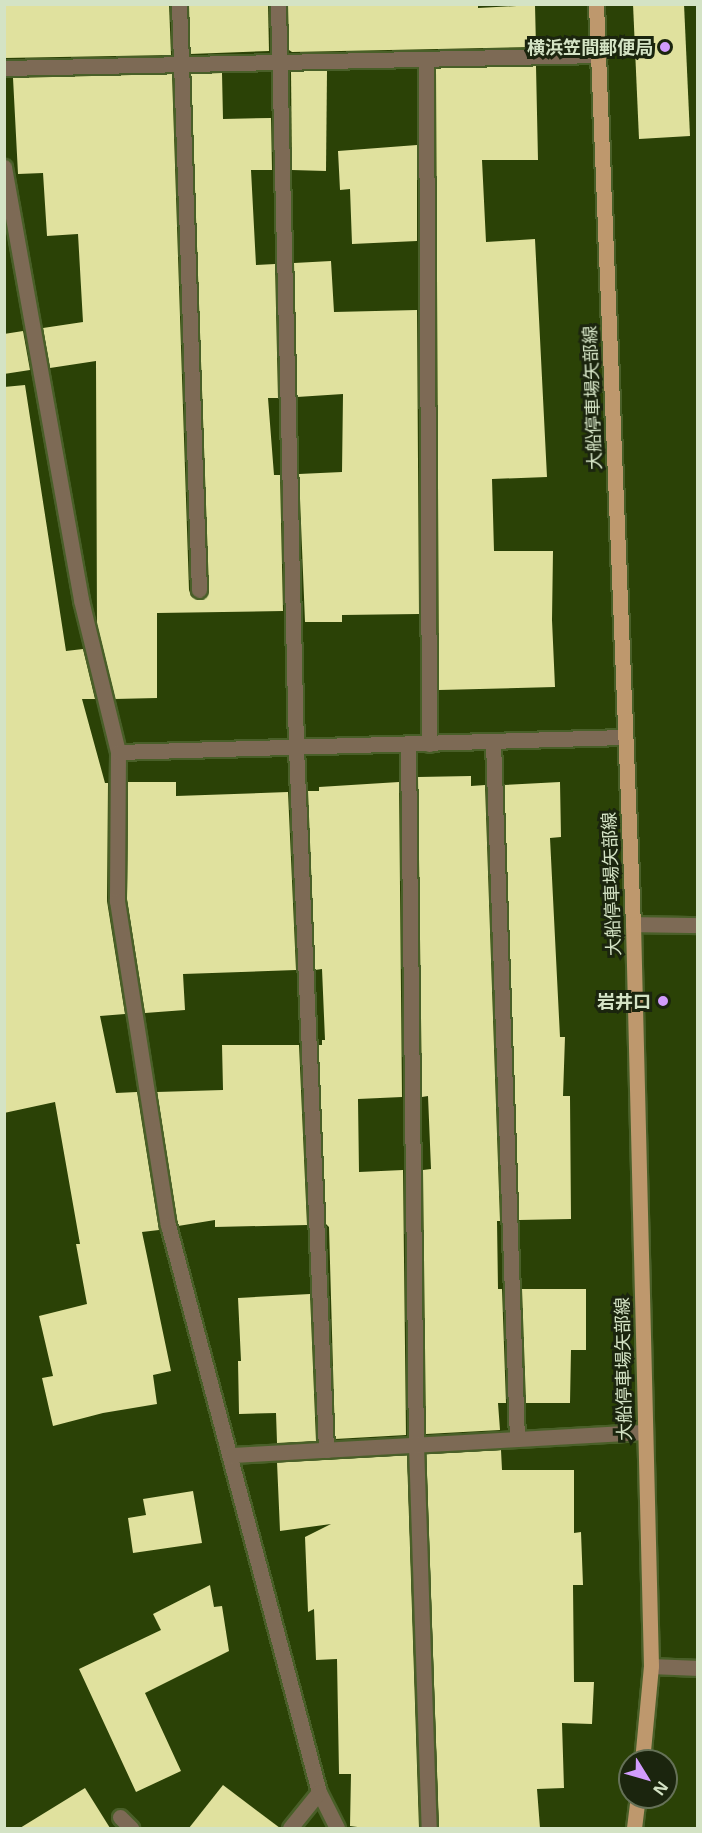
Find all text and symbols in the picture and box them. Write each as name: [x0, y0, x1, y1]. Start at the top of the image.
place label: 横浜笠間郵便局: [527, 36, 653, 58]
marker: 横浜笠間郵便局: [658, 40, 672, 54]
street label: 大船停車場矢部線: [579, 326, 605, 470]
street label: 大船停車場矢部線: [598, 812, 624, 956]
place label: 岩井口: [597, 990, 651, 1012]
marker: 岩井口: [656, 994, 670, 1008]
street label: 大船停車場矢部線: [611, 1297, 635, 1441]
north arrow: [618, 1749, 678, 1809]
text: N: [648, 1777, 673, 1800]

